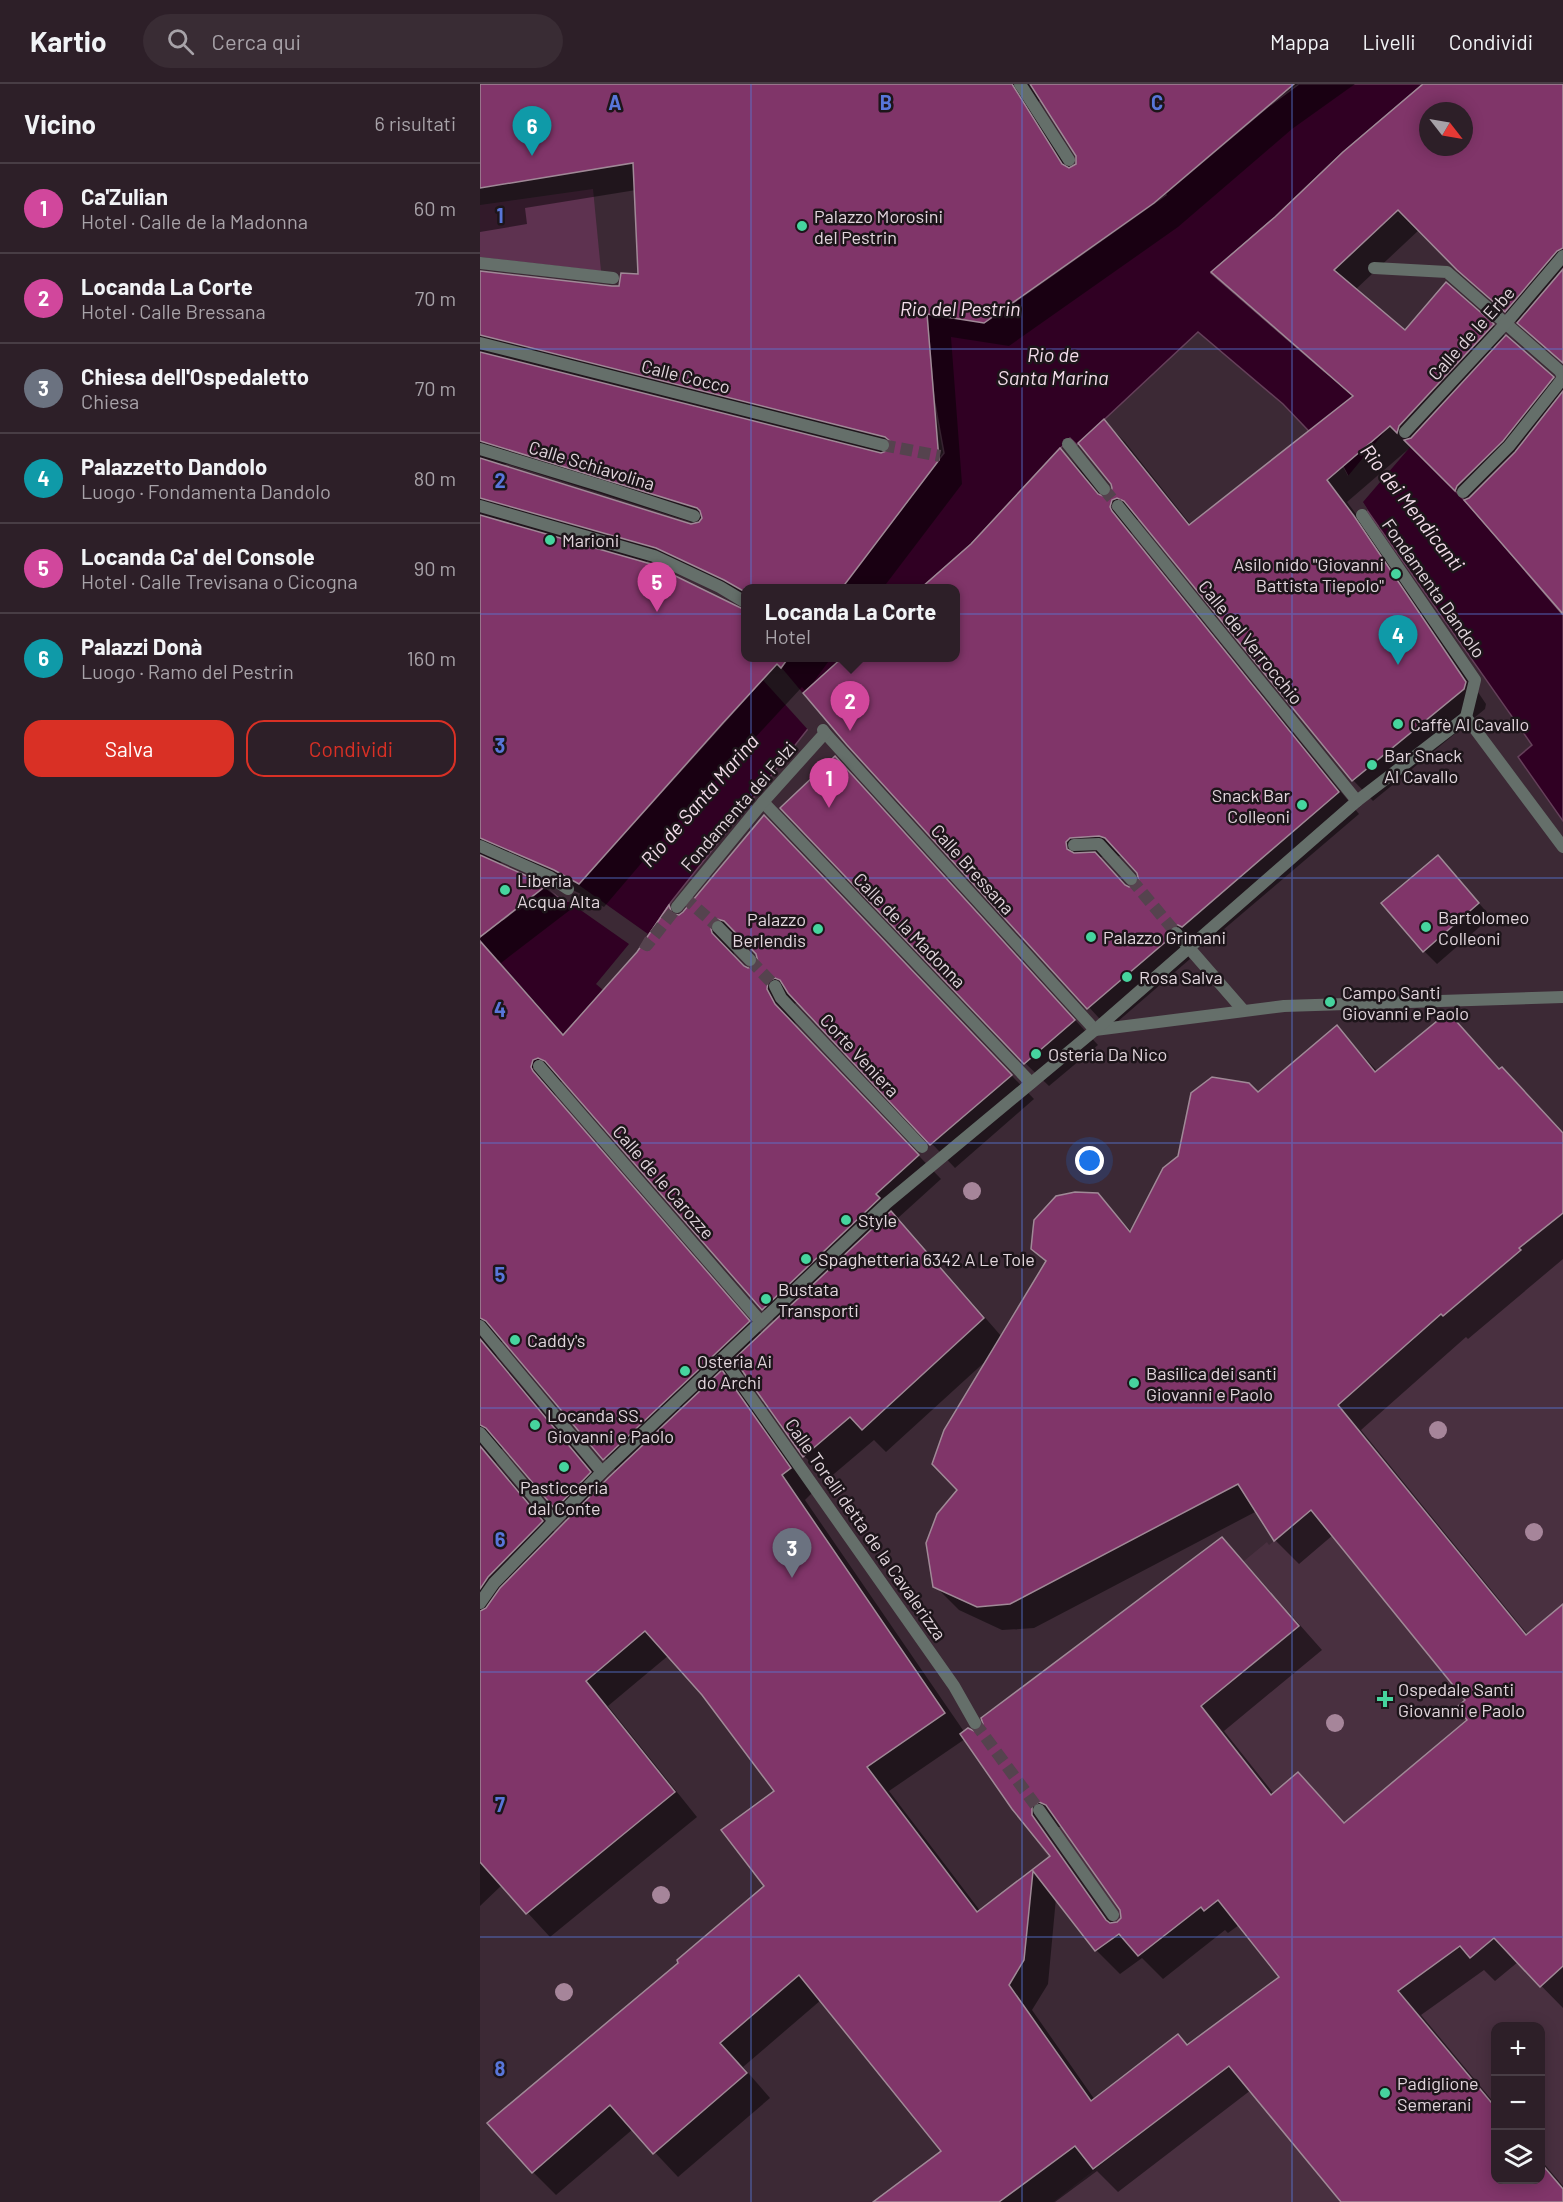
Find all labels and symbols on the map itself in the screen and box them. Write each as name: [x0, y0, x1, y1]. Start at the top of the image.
text: A: [608, 90, 622, 114]
text: B: [880, 90, 892, 114]
text: C: [1151, 90, 1163, 114]
north arrow: [1419, 102, 1473, 156]
pin: 6: [512, 106, 552, 156]
text: 1: [496, 203, 504, 227]
place label: Palazzo Morosini del Pestrin: [814, 205, 943, 248]
marker: Palazzo Morosini del Pestrin: [795, 219, 809, 233]
street label: Calle de le Erbe: [1423, 282, 1519, 384]
water label: Rio del Pestrin: [900, 296, 1020, 320]
water label: Rio de Santa Marina: [997, 342, 1109, 389]
street label: Calle Cocco: [639, 354, 733, 398]
street label: Calle Schiavolina: [526, 435, 658, 495]
water label: Rio dei Mendicanti: [1356, 439, 1470, 575]
text: 2: [494, 468, 506, 492]
street label: Fondamenta Dandolo: [1378, 514, 1490, 662]
place label: Marioni: [562, 529, 619, 551]
marker: Marioni: [543, 533, 557, 547]
place label: Asilo nido "Giovanni Battista Tiepolo": [1233, 553, 1384, 596]
pin: 5: [638, 562, 676, 612]
marker: Asilo nido "Giovanni Battista Tiepolo": [1389, 567, 1403, 581]
street label: Calle del Verrocchio: [1194, 575, 1308, 709]
pin: 4: [1378, 616, 1418, 665]
pin: 2: [830, 682, 869, 731]
place label: Caffè Al Cavallo: [1410, 713, 1529, 735]
marker: Caffè Al Cavallo: [1391, 717, 1405, 731]
water label: Rio de Santa Marina: [635, 729, 763, 871]
text: 3: [495, 733, 505, 757]
street label: Fondamenta dei Felzi: [676, 737, 800, 875]
place label: Bar Snack Al Cavallo: [1384, 744, 1462, 787]
pin: 1: [810, 758, 848, 808]
marker: Bar Snack Al Cavallo: [1365, 758, 1379, 772]
place label: Snack Bar Colleoni: [1212, 784, 1290, 827]
marker: Snack Bar Colleoni: [1295, 798, 1309, 812]
street label: Calle Bressana: [927, 819, 1019, 919]
street label: Calle de la Madonna: [849, 868, 971, 992]
place label: Liberia Acqua Alta: [517, 869, 600, 912]
marker: Liberia Acqua Alta: [498, 883, 512, 897]
place label: Bartolomeo Colleoni: [1438, 906, 1529, 949]
place label: Palazzo Berlendis: [732, 908, 806, 951]
marker: Bartolomeo Colleoni: [1419, 920, 1433, 934]
marker: Palazzo Berlendis: [811, 922, 825, 936]
place label: Palazzo Grimani: [1103, 926, 1226, 948]
marker: Palazzo Grimani: [1084, 930, 1098, 944]
place label: Rosa Salva: [1139, 966, 1223, 988]
marker: Rosa Salva: [1120, 970, 1134, 984]
place label: Campo Santi Giovanni e Paolo: [1342, 981, 1469, 1024]
marker: Campo Santi Giovanni e Paolo: [1323, 995, 1337, 1009]
text: 4: [494, 997, 506, 1021]
street label: Corte Veniera: [816, 1009, 904, 1101]
place label: Osteria Da Nico: [1048, 1043, 1167, 1065]
marker: Osteria Da Nico: [1029, 1047, 1043, 1061]
street label: Calle de le Carozze: [609, 1121, 719, 1243]
your location: [1075, 1146, 1104, 1175]
place label: Style: [858, 1209, 897, 1231]
marker: Style: [839, 1213, 853, 1227]
place label: Spaghetteria 6342 A Le Tole: [818, 1248, 1035, 1270]
marker: Spaghetteria 6342 A Le Tole: [799, 1252, 813, 1266]
text: 5: [495, 1262, 506, 1286]
place label: Bustata Transporti: [778, 1278, 859, 1321]
marker: Bustata Transporti: [759, 1292, 773, 1306]
place label: Caddy's: [527, 1329, 586, 1351]
marker: Caddy's: [508, 1333, 522, 1347]
place label: Osteria Ai do Archi: [697, 1350, 772, 1393]
place label: Basilica dei santi Giovanni e Paolo: [1146, 1362, 1277, 1405]
marker: Osteria Ai do Archi: [678, 1364, 692, 1378]
marker: Basilica dei santi Giovanni e Paolo: [1127, 1376, 1141, 1390]
place label: Locanda SS. Giovanni e Paolo: [547, 1404, 674, 1447]
street label: Calle Torelli detta de la Cavalerizza: [781, 1414, 951, 1644]
marker: Locanda SS. Giovanni e Paolo: [528, 1418, 542, 1432]
marker: Pasticceria dal Conte: [557, 1460, 571, 1474]
place label: Pasticceria dal Conte: [520, 1476, 608, 1519]
text: 6: [495, 1527, 506, 1551]
pin: 3: [772, 1528, 812, 1578]
place label: Ospedale Santi Giovanni e Paolo: [1398, 1678, 1525, 1721]
marker: Ospedale Santi Giovanni e Paolo: [1376, 1690, 1394, 1708]
text: 7: [495, 1792, 505, 1816]
text: 8: [495, 2056, 506, 2080]
place label: Padiglione Semerani: [1397, 2072, 1479, 2115]
marker: Padiglione Semerani: [1378, 2086, 1392, 2100]

